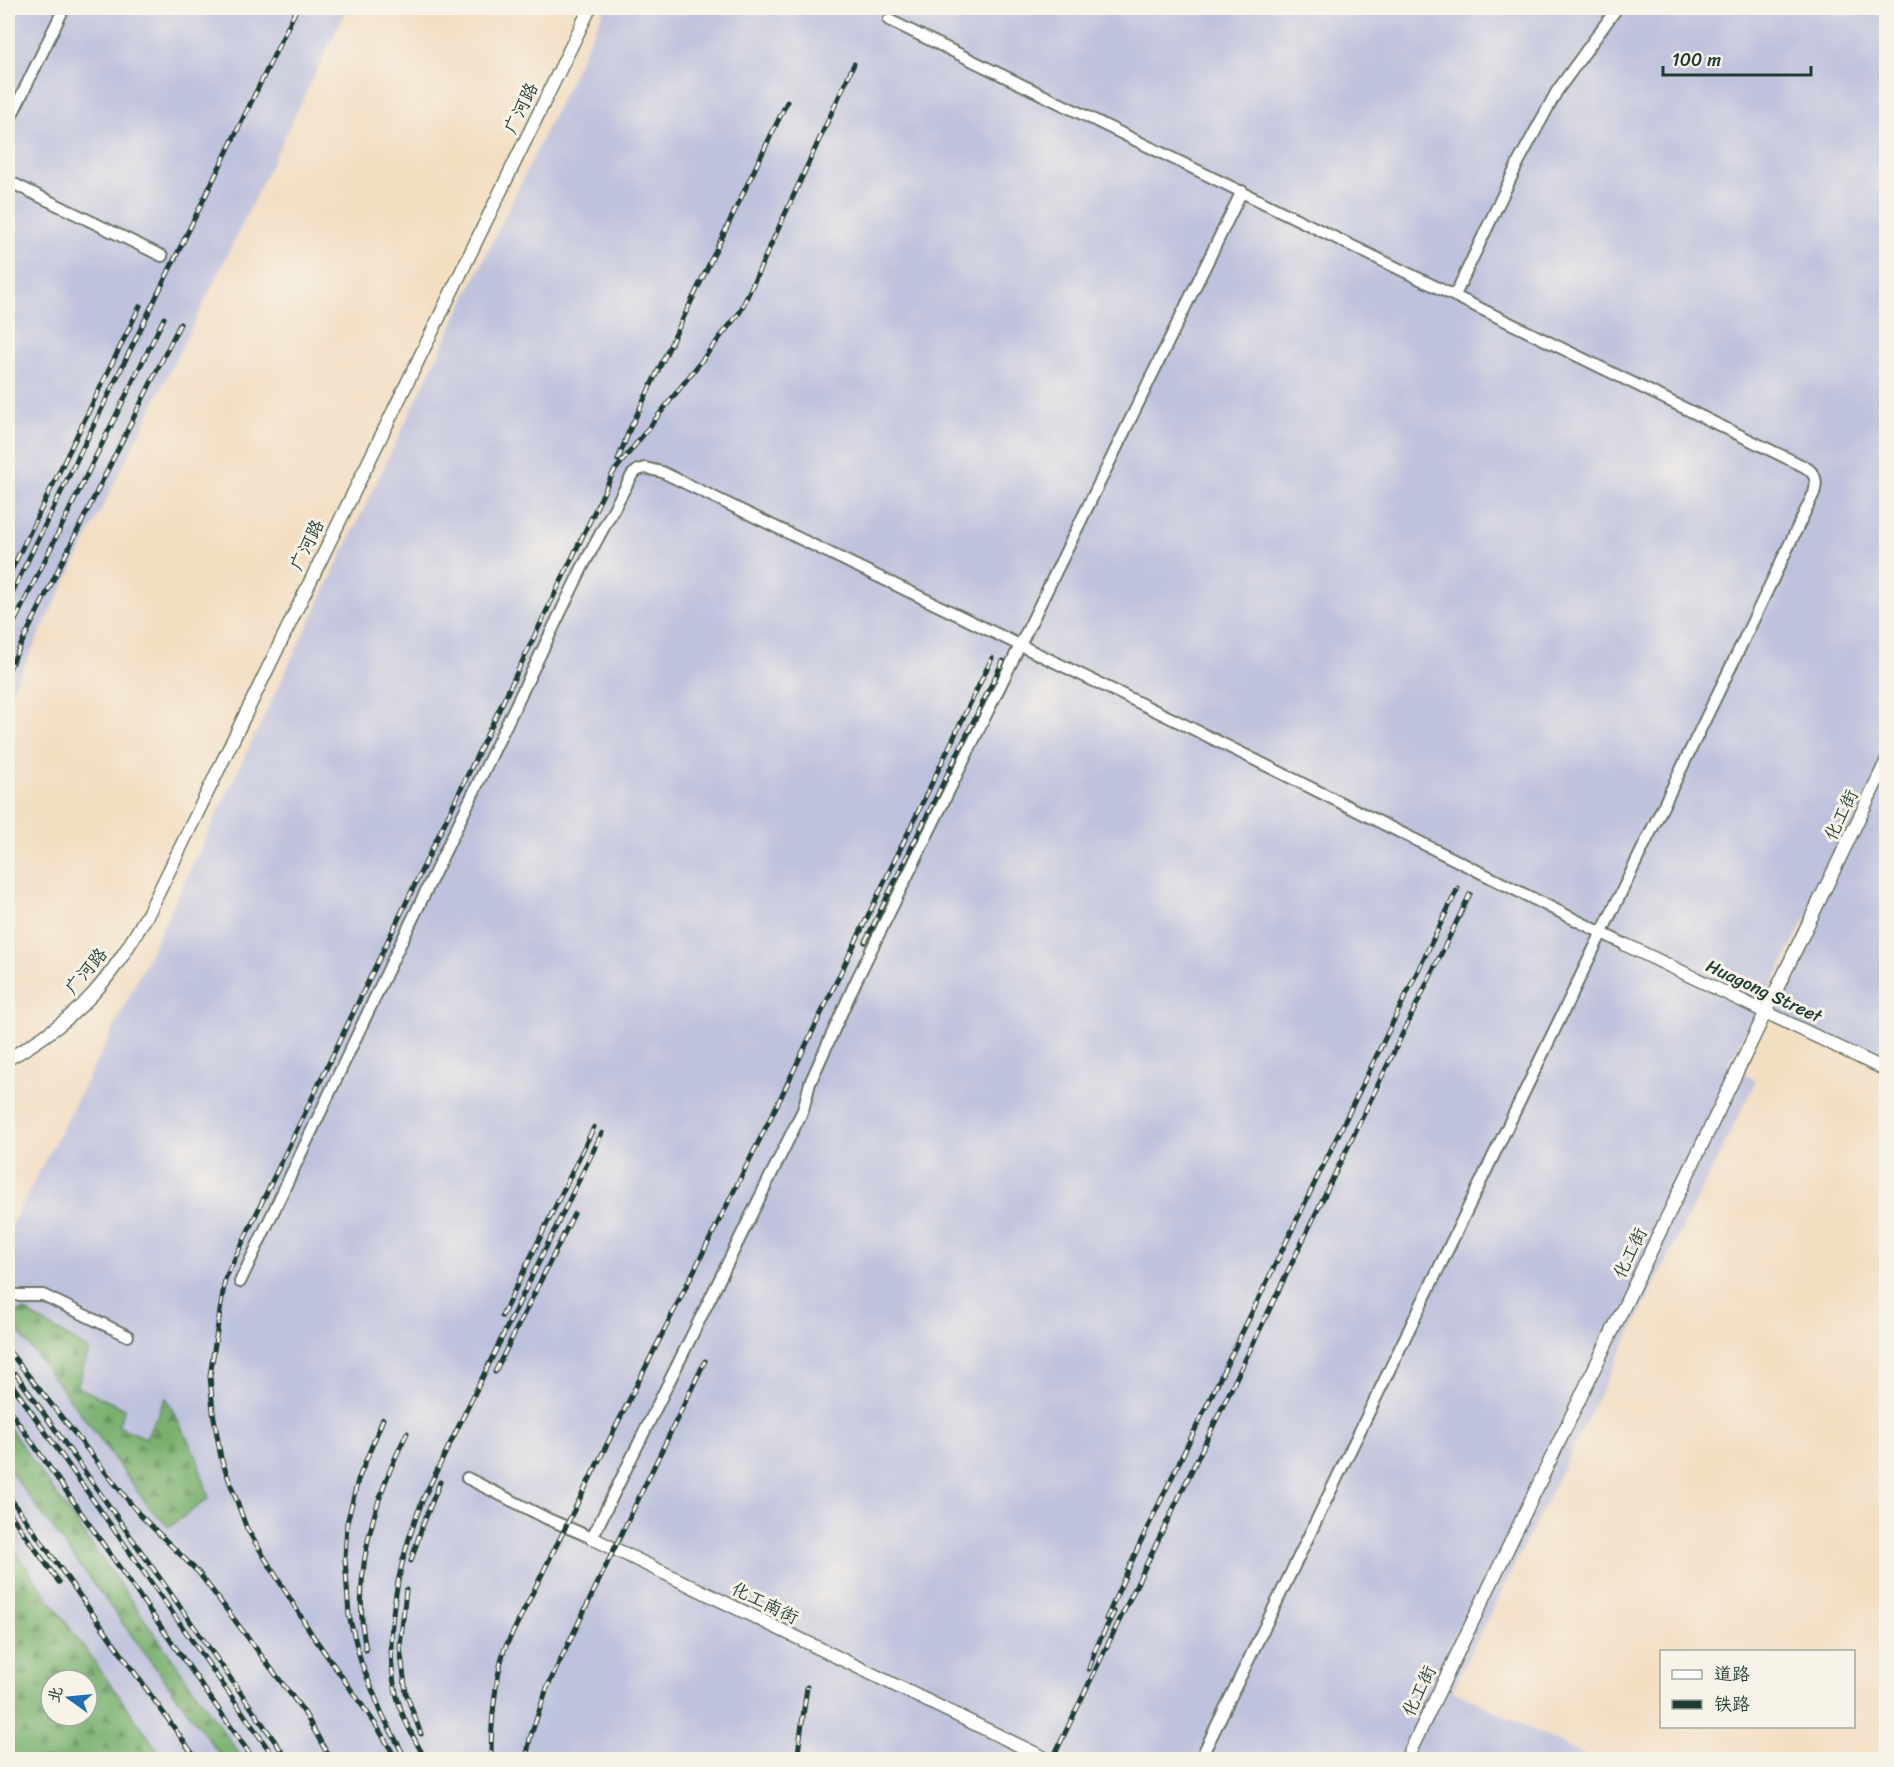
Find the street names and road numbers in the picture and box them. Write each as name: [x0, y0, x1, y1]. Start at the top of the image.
street label: 广河路: [495, 77, 547, 139]
street label: 广河路: [281, 514, 333, 576]
street label: 化工街: [1815, 784, 1867, 846]
street label: 广河路: [56, 940, 116, 1002]
street label: Huagong Street: [1700, 950, 1828, 1032]
street label: 化工街: [1604, 1222, 1656, 1284]
street label: 化工南街: [726, 1573, 804, 1633]
street label: 化工街: [1393, 1660, 1445, 1722]

